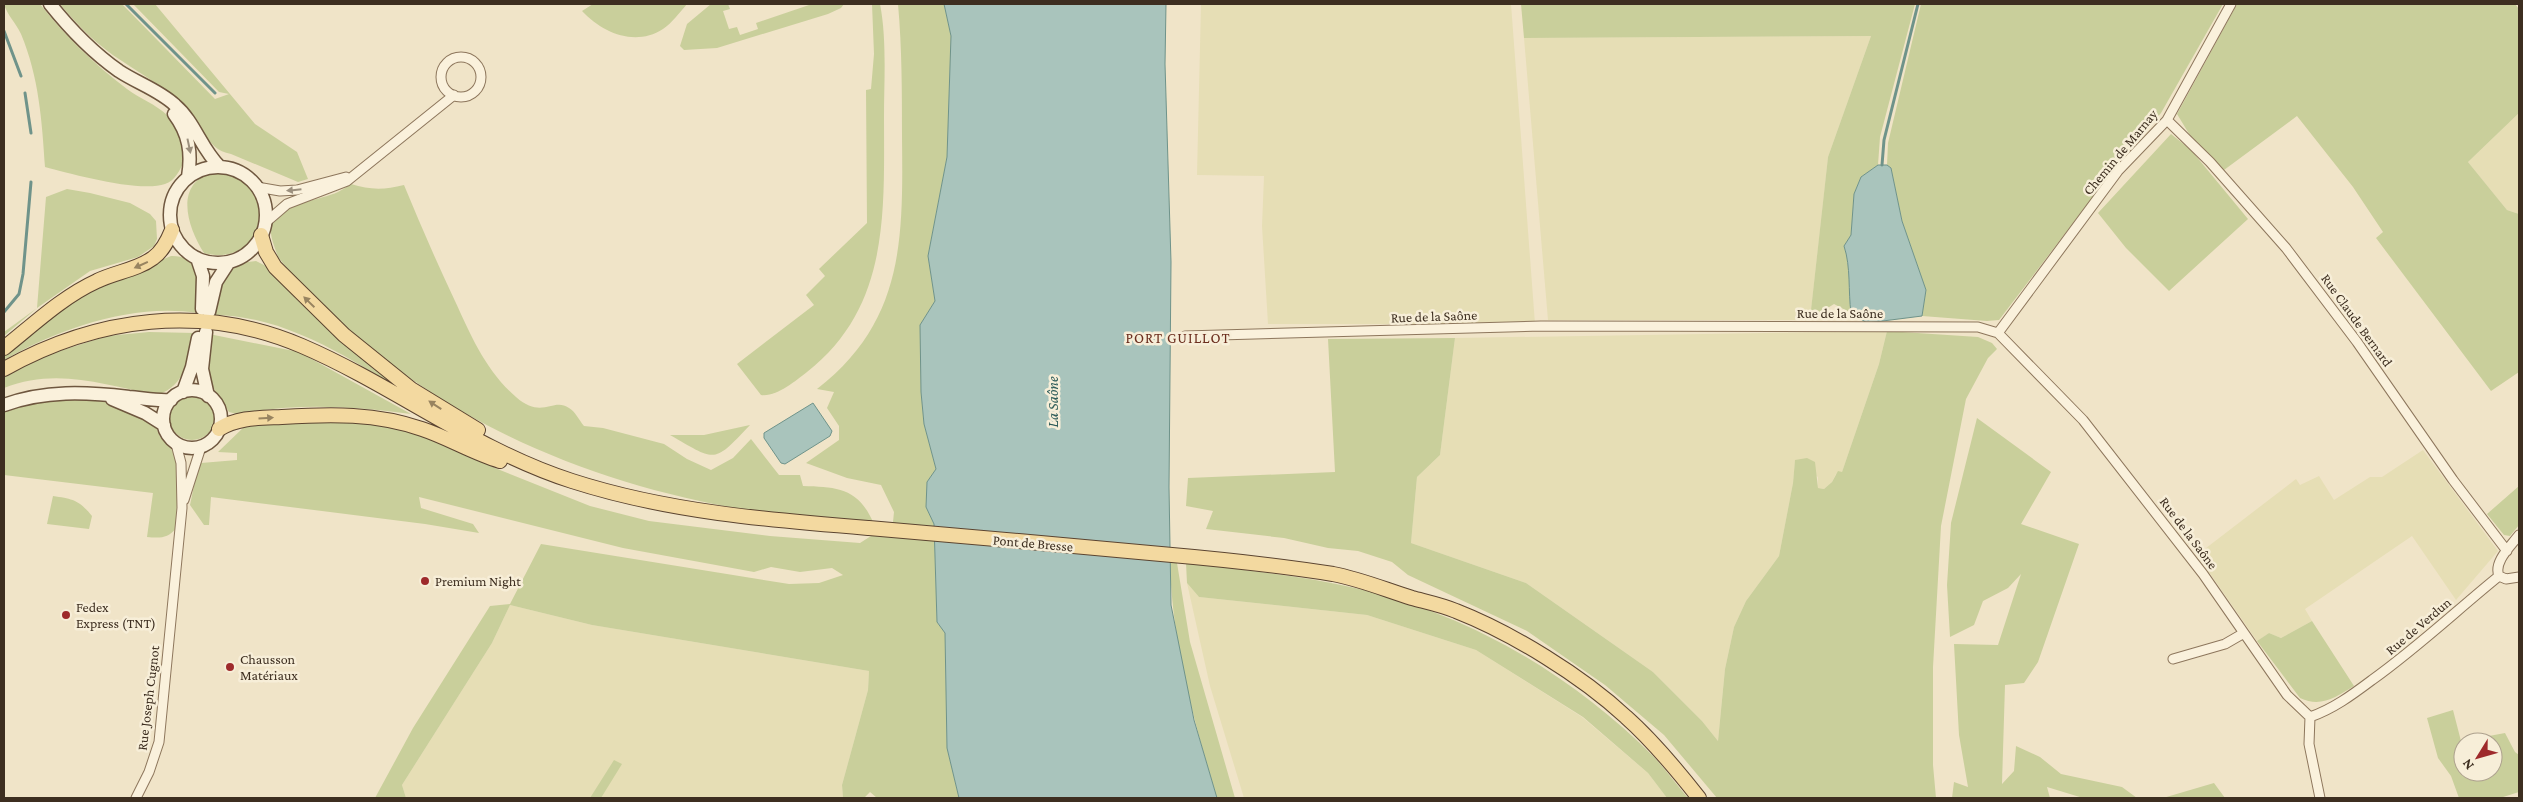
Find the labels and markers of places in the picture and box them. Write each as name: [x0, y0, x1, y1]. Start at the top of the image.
place label: Premium Night: [435, 573, 521, 589]
marker: Premium Night: [419, 575, 431, 587]
place label: Fedex Express (TNT): [76, 599, 156, 632]
marker: Fedex Express (TNT): [60, 609, 72, 621]
place label: Chausson Matériaux: [240, 651, 298, 683]
marker: Chausson Matériaux: [224, 661, 236, 673]

